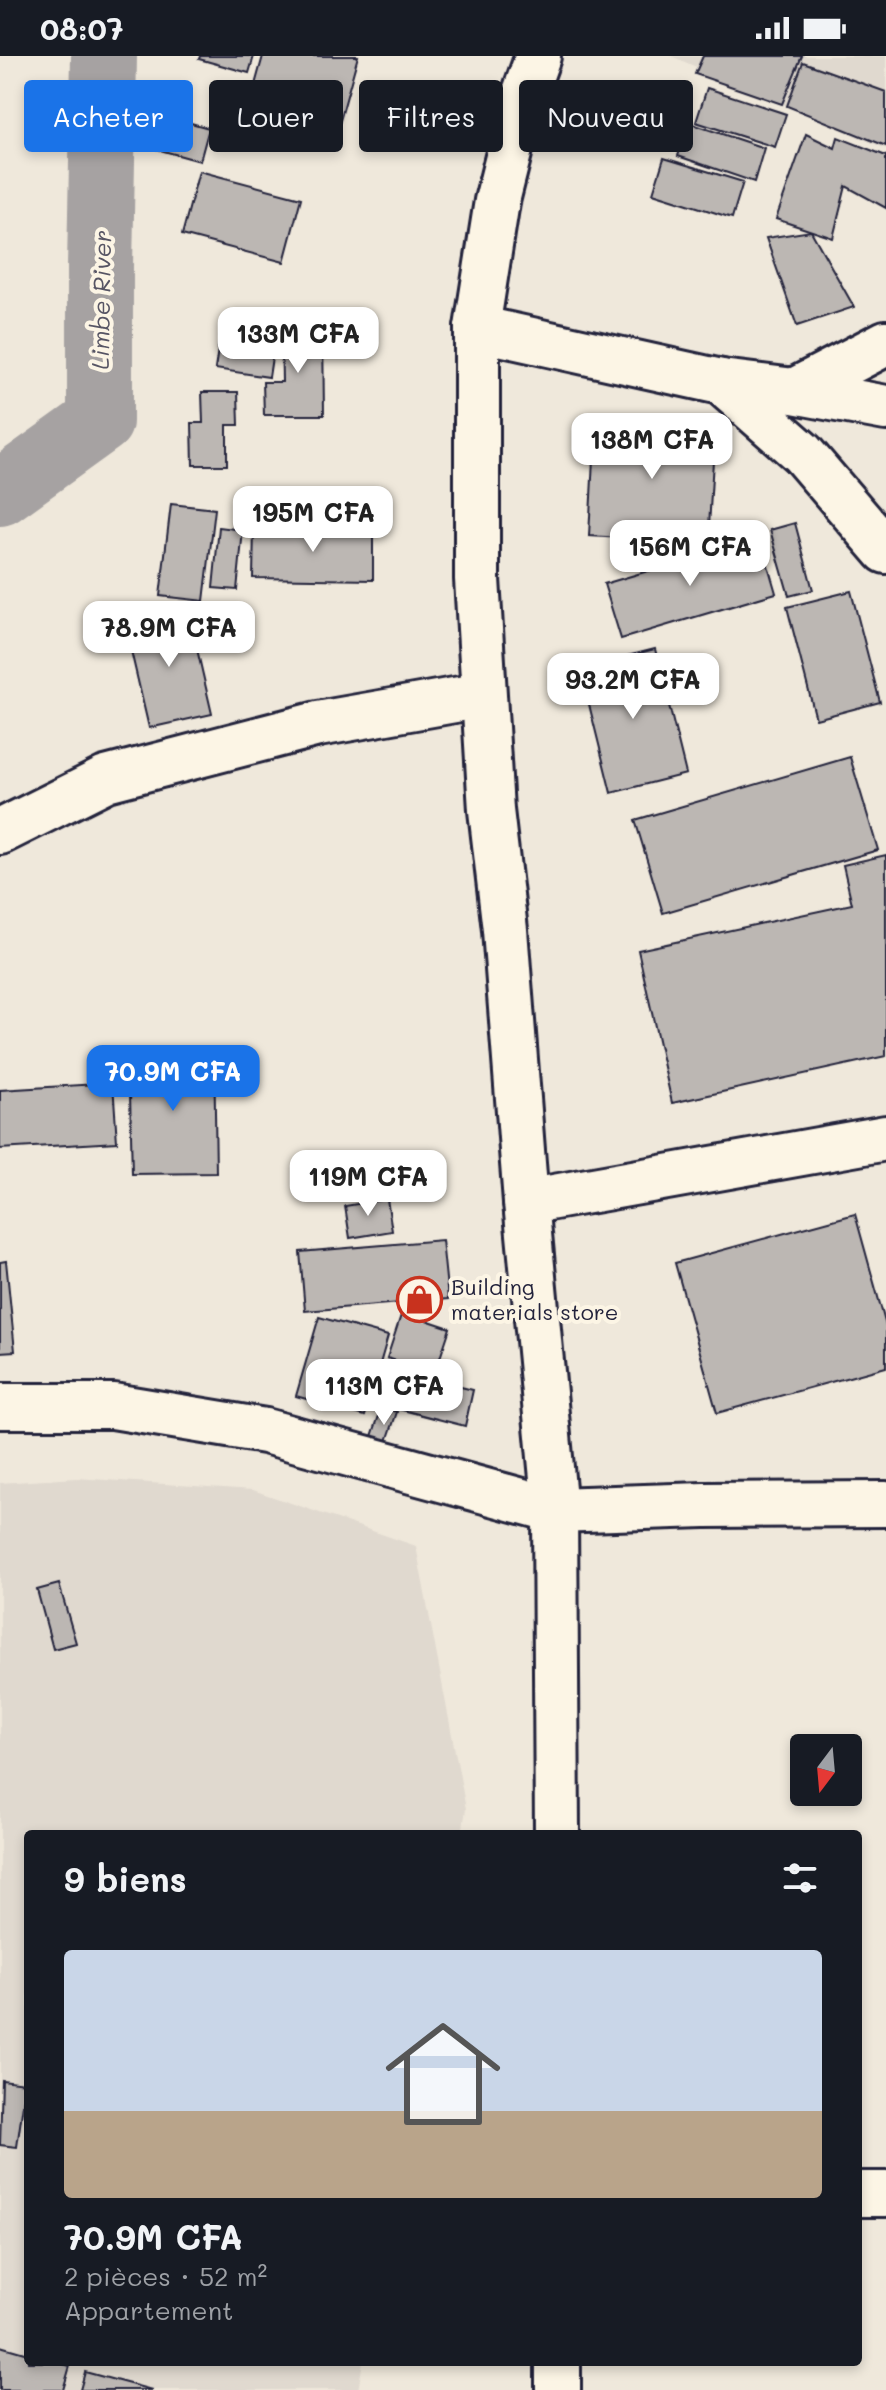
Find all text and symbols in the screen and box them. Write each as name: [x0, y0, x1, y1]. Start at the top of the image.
text: 08:07: [40, 8, 123, 48]
chip: Acheter: [24, 80, 193, 152]
chip: Louer: [209, 80, 343, 152]
chip: Filtres: [359, 80, 503, 152]
chip: Nouveau: [519, 80, 693, 152]
water label: Limbe River: [84, 230, 117, 370]
pin: 133M CFA: [215, 307, 381, 375]
text: 133M CFA: [236, 316, 360, 350]
pin: 138M CFA: [569, 413, 735, 481]
text: 138M CFA: [589, 422, 715, 456]
pin: 195M CFA: [230, 486, 396, 554]
text: 195M CFA: [251, 495, 375, 529]
pin: 156M CFA: [607, 520, 773, 588]
text: 156M CFA: [628, 529, 752, 563]
pin: 78.9M CFA: [77, 601, 261, 669]
text: 78.9M CFA: [101, 610, 237, 644]
pin: 93.2M CFA: [541, 653, 725, 721]
text: 93.2M CFA: [565, 662, 701, 696]
pin: 70.9M CFA: [81, 1045, 265, 1113]
text: 70.9M CFA: [105, 1054, 241, 1088]
pin: 119M CFA: [285, 1150, 451, 1218]
text: 119M CFA: [308, 1159, 428, 1193]
place label: Building materials store: [451, 1272, 618, 1326]
shop icon: Building materials store: [396, 1276, 444, 1324]
pin: 113M CFA: [301, 1359, 467, 1427]
text: 113M CFA: [324, 1368, 444, 1402]
north arrow: [790, 1734, 862, 1806]
map controls: [790, 1734, 862, 1806]
text: 9 biens: [64, 1856, 187, 1901]
icon: filters: [778, 1856, 822, 1900]
icon: home: [371, 2002, 515, 2146]
text: 70.9M CFA: [64, 2214, 243, 2259]
text: 2 pièces · 52 m²: [64, 2259, 267, 2293]
text: Appartement: [64, 2293, 234, 2327]

